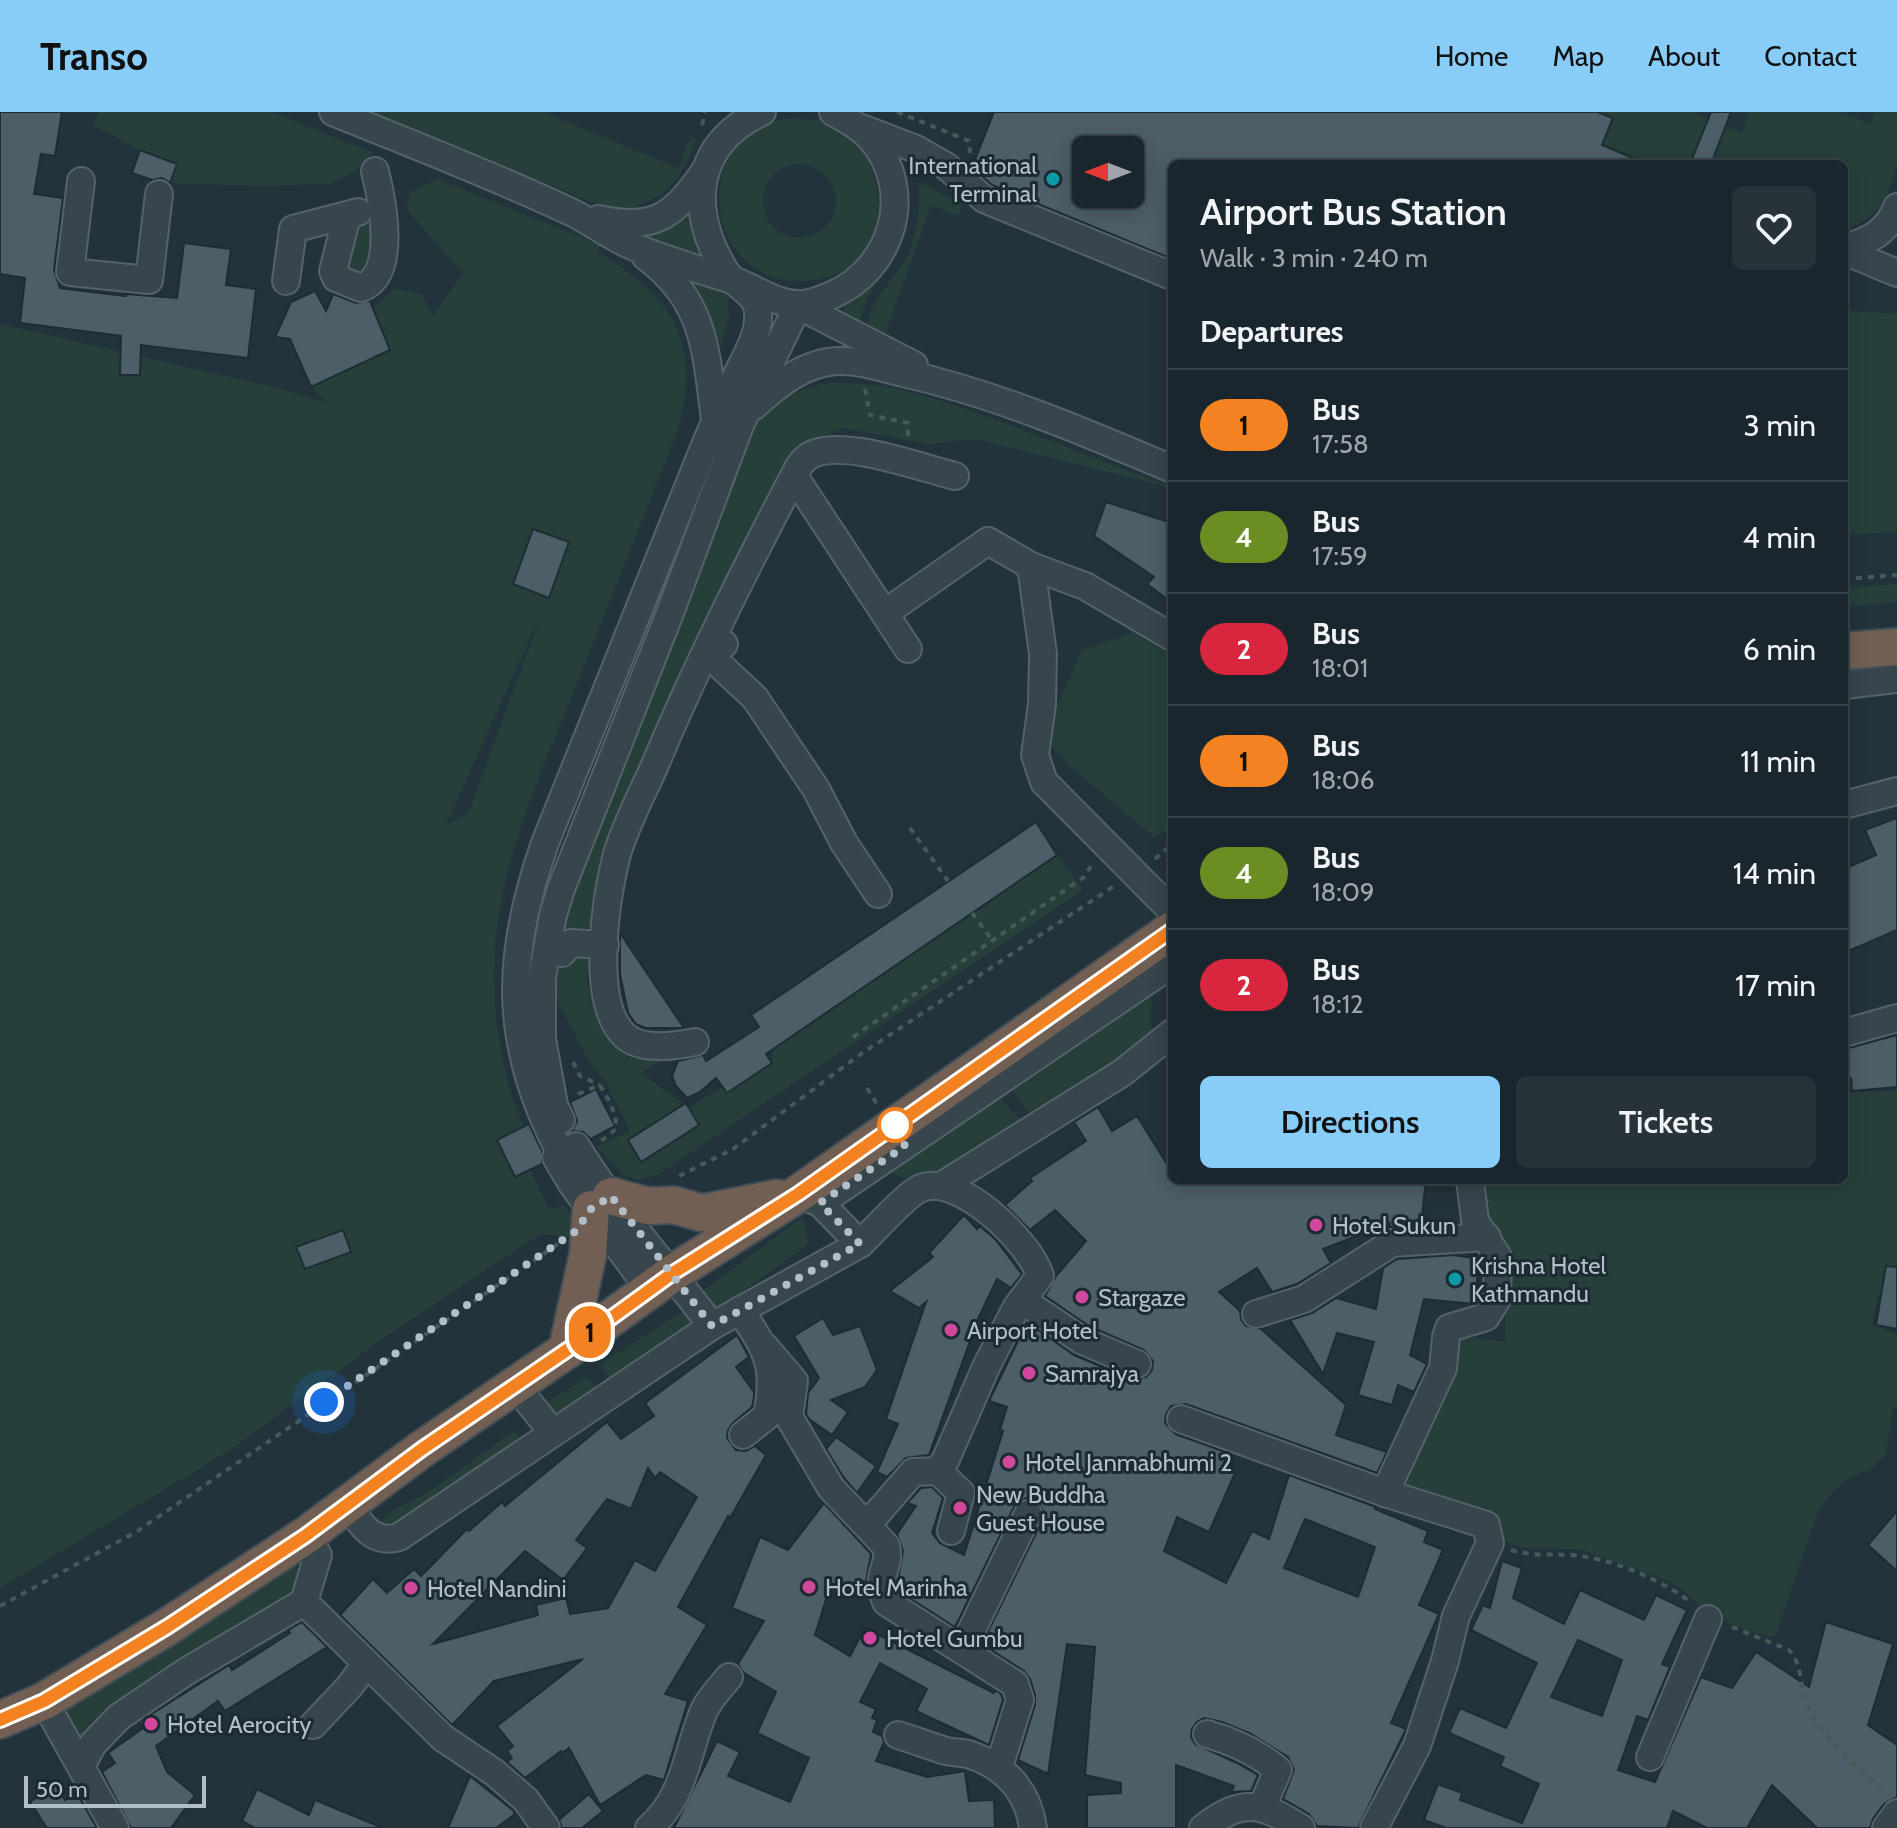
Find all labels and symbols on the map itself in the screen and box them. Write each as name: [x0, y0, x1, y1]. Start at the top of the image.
north arrow: [1072, 136, 1144, 208]
place label: International Terminal: [908, 151, 1037, 208]
marker: International Terminal: [1044, 170, 1062, 188]
unlabelled marker: [878, 1108, 912, 1142]
place label: Hotel Sukun: [1332, 1211, 1456, 1240]
marker: Hotel Sukun: [1307, 1216, 1325, 1234]
place label: Krishna Hotel Kathmandu: [1471, 1251, 1606, 1308]
marker: Krishna Hotel Kathmandu: [1446, 1270, 1464, 1288]
place label: Stargaze: [1098, 1283, 1186, 1312]
marker: Stargaze: [1073, 1288, 1091, 1306]
line badge: 1: [564, 1306, 616, 1358]
place label: Airport Hotel: [967, 1316, 1098, 1345]
marker: Airport Hotel: [942, 1321, 960, 1339]
place label: Samrajya: [1045, 1359, 1140, 1388]
marker: Samrajya: [1020, 1364, 1038, 1382]
your location: [304, 1382, 344, 1422]
place label: Hotel Janmabhumi 2: [1025, 1448, 1232, 1477]
marker: Hotel Janmabhumi 2: [1000, 1453, 1018, 1471]
place label: New Buddha Guest House: [976, 1480, 1106, 1537]
marker: New Buddha Guest House: [951, 1499, 969, 1517]
place label: Hotel Marinha: [825, 1573, 968, 1602]
place label: Hotel Nandini: [427, 1574, 567, 1603]
marker: Hotel Marinha: [800, 1578, 818, 1596]
marker: Hotel Nandini: [402, 1579, 420, 1597]
place label: Hotel Gumbu: [886, 1624, 1022, 1653]
marker: Hotel Gumbu: [861, 1629, 879, 1647]
place label: Hotel Aerocity: [167, 1710, 311, 1739]
marker: Hotel Aerocity: [142, 1715, 160, 1733]
scale bar: [24, 1772, 206, 1808]

